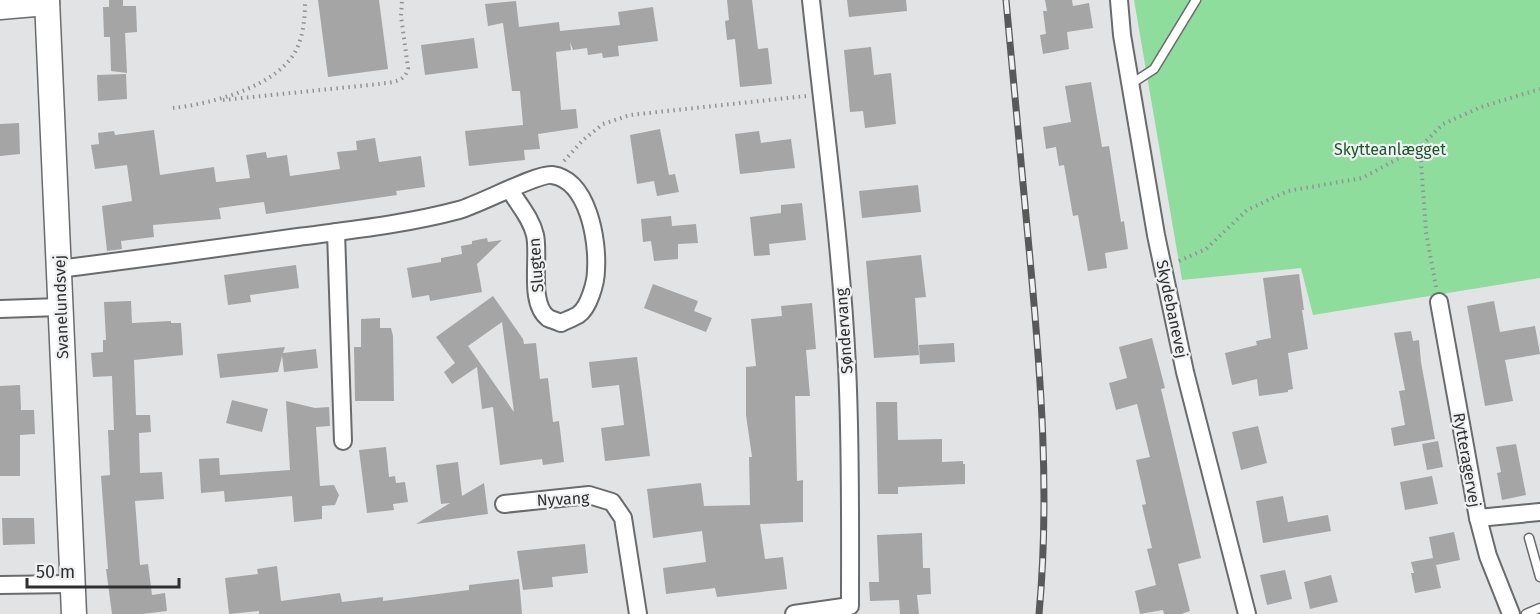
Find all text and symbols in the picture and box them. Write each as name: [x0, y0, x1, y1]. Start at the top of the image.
park label: Skytteanlægget: [1334, 140, 1446, 159]
street label: Slugten: [525, 237, 547, 293]
street label: Svanelundsvej: [50, 255, 72, 359]
street label: Skydebanevej: [1152, 258, 1192, 360]
street label: Søndervang: [831, 287, 856, 375]
street label: Rytteragervej: [1449, 411, 1485, 509]
street label: Nyvang: [536, 488, 591, 510]
scale bar: [27, 551, 178, 589]
text: 50 m: [36, 561, 75, 583]

